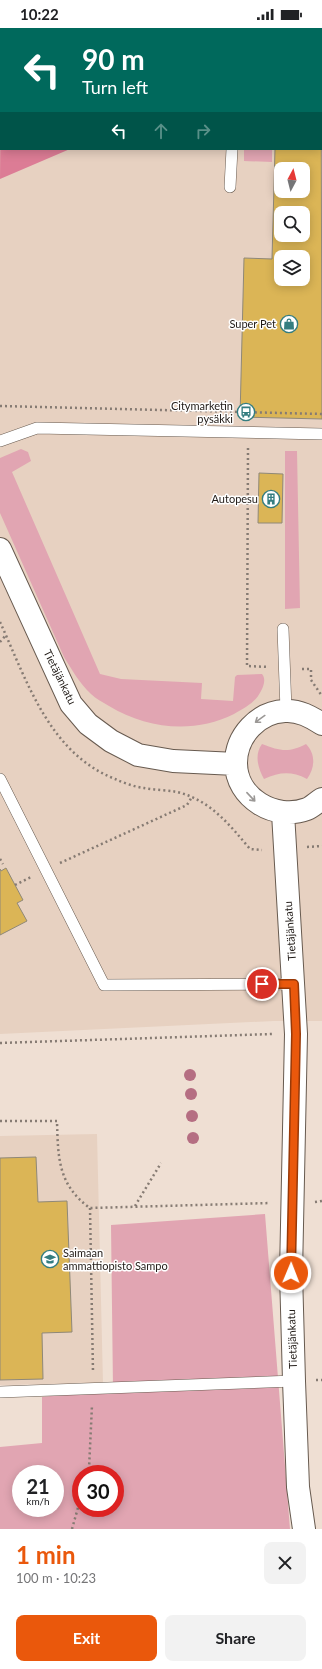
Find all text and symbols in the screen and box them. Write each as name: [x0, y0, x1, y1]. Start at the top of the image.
text: 10:22: [20, 5, 59, 23]
text: 90 m: [82, 42, 145, 76]
icon: left: [16, 44, 68, 96]
text: Turn left: [82, 76, 148, 98]
icon: left: [108, 120, 130, 142]
icon: ahead: [150, 120, 172, 142]
icon: right: [192, 120, 214, 142]
north arrow: [274, 162, 310, 198]
map controls: [274, 162, 310, 286]
button: search: [274, 206, 310, 242]
button: layers: [274, 250, 310, 286]
shop icon: Super Pet: [279, 314, 299, 334]
place label: Super Pet: [229, 317, 276, 330]
place label: Citymarketin pysäkki: [171, 399, 233, 425]
bus stop icon: Citymarketin pysäkki: [236, 402, 256, 422]
building icon: Autopesu: [261, 489, 281, 509]
place label: Autopesu: [212, 492, 258, 505]
street label: Tietäjänkatu: [42, 647, 79, 706]
one-way arrow: [255, 715, 266, 724]
one-way arrow: [247, 792, 256, 802]
street label: Tietäjänkatu: [281, 901, 298, 961]
pin: [245, 967, 279, 1001]
icon: arrive: [251, 973, 273, 995]
place label: Saimaan ammattiopisto Sampo: [63, 1246, 168, 1272]
school or university icon: Saimaan ammattiopisto Sampo: [40, 1249, 60, 1269]
position arrow: [270, 1252, 312, 1294]
street label: Tietäjänkatu: [284, 1309, 299, 1369]
speed limit sign: 30: [72, 1465, 124, 1517]
text: 21: [26, 1474, 50, 1498]
text: km/h: [26, 1495, 50, 1507]
text: 1 min: [16, 1540, 76, 1569]
button: close: [264, 1542, 306, 1584]
text: 100 m · 10:23: [16, 1570, 96, 1586]
button: Exit: [16, 1615, 157, 1661]
button: Share: [165, 1615, 306, 1661]

